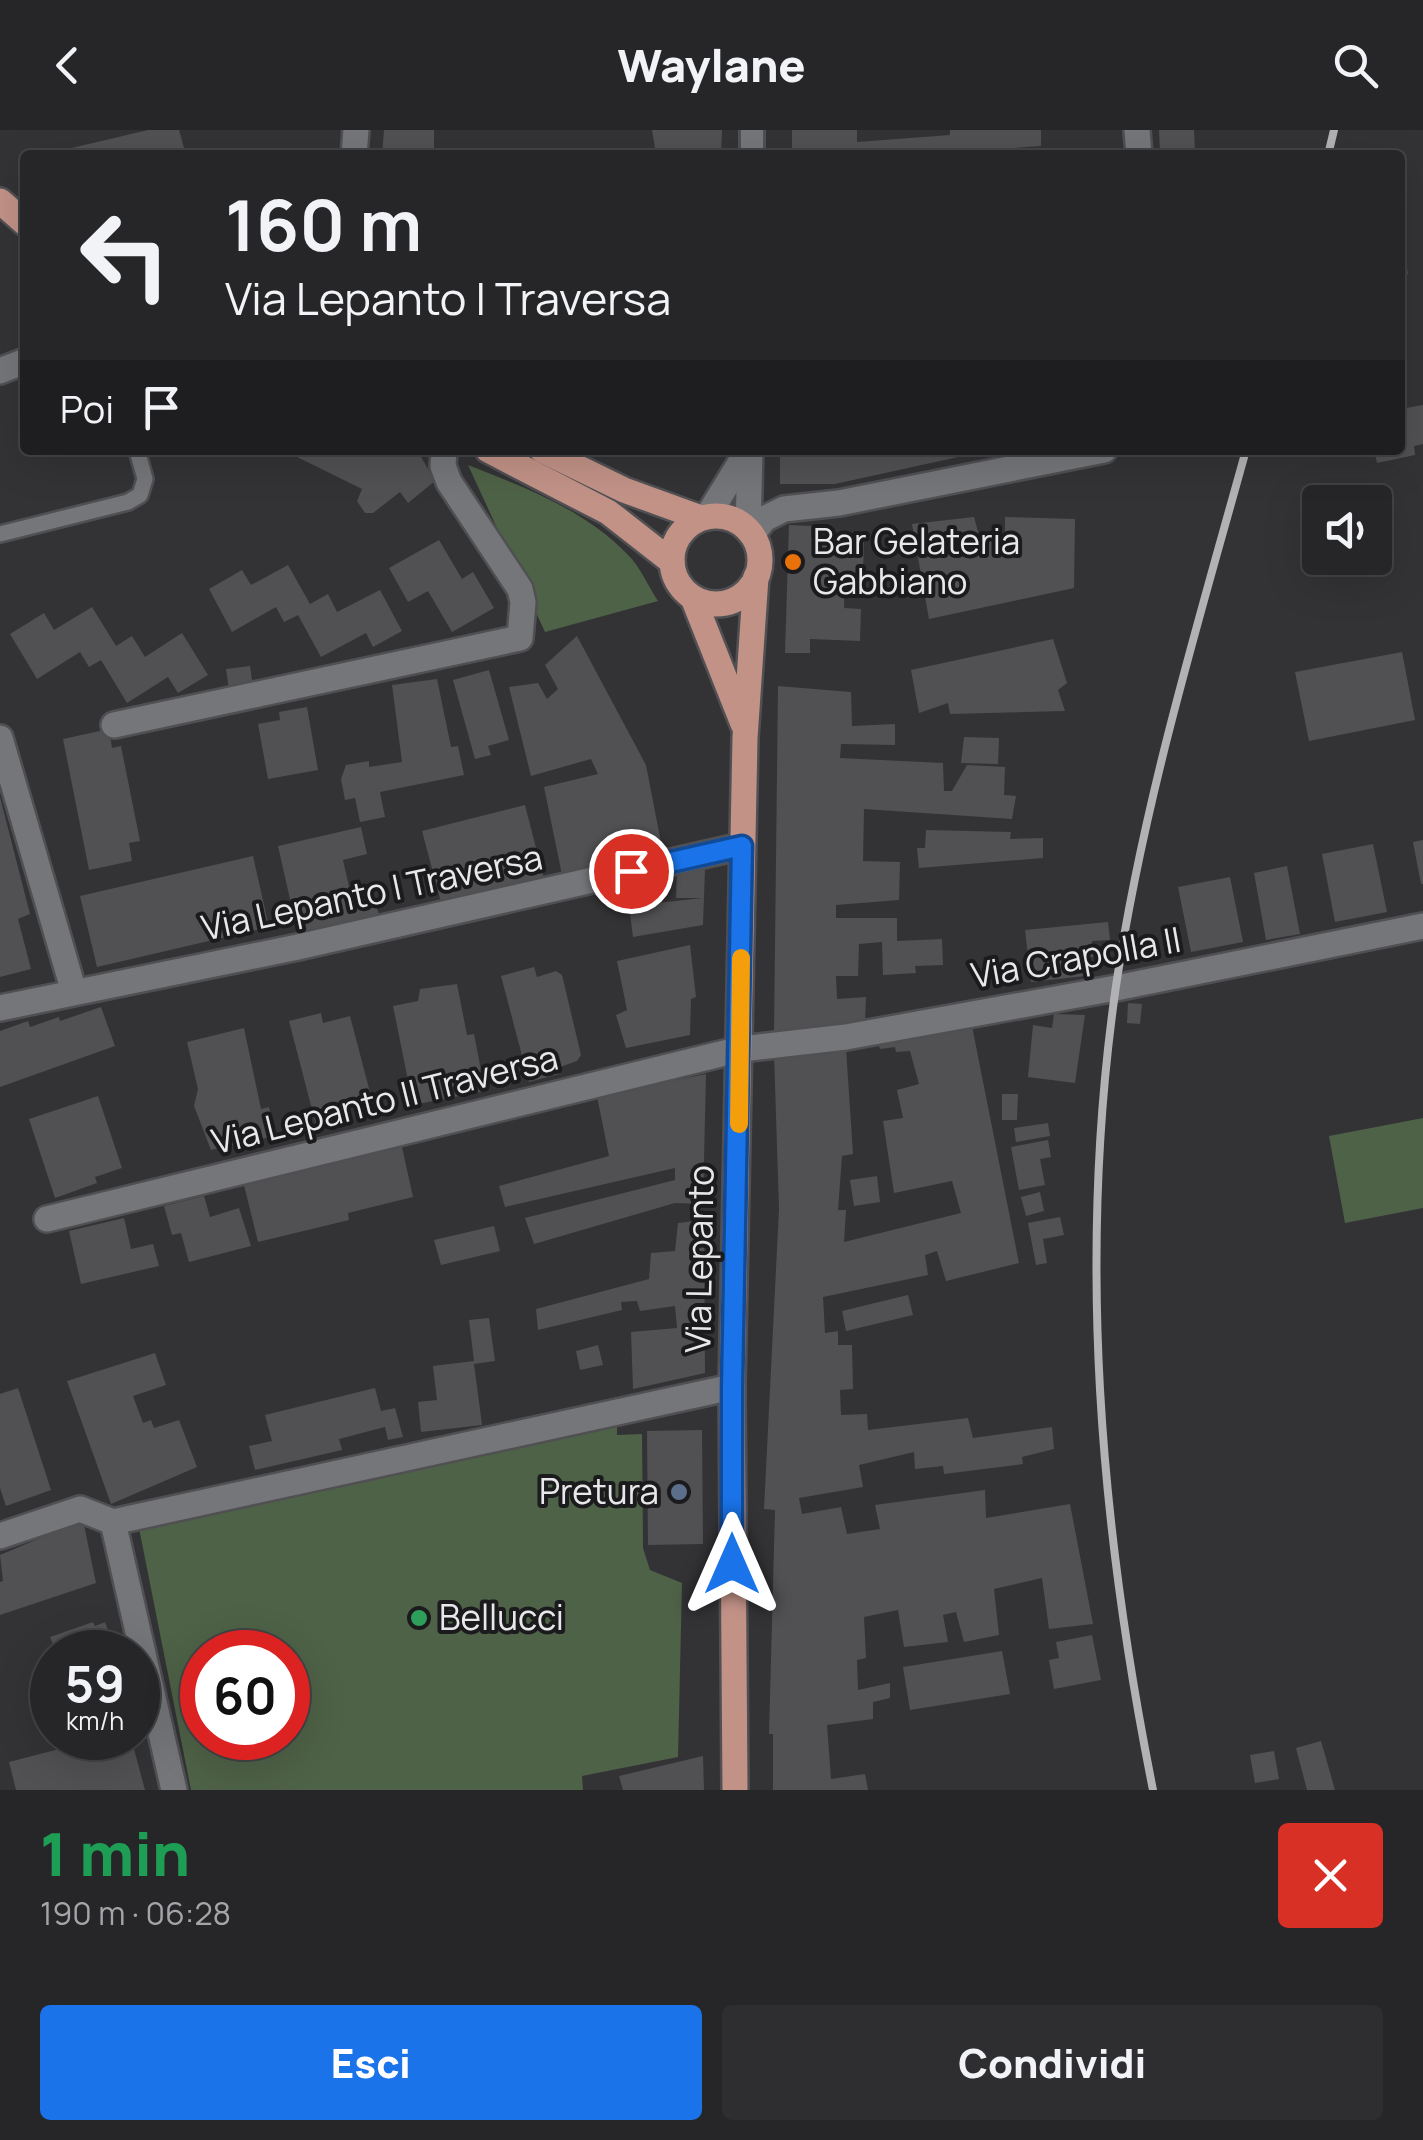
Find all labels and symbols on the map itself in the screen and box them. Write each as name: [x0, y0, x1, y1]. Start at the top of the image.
place label: Bar Gelateria Gabbiano: [813, 517, 1020, 605]
marker: Bar Gelateria Gabbiano: [782, 551, 804, 573]
pin: [589, 829, 674, 914]
street label: Via Lepanto I Traversa: [197, 832, 547, 952]
street label: Via Crapolla II: [967, 915, 1184, 999]
street label: Via Lepanto II Traversa: [207, 1033, 563, 1165]
street label: Via Lepanto: [673, 1165, 725, 1353]
place label: Pretura: [539, 1467, 659, 1515]
marker: Pretura: [668, 1481, 690, 1503]
position arrow: [680, 1512, 784, 1616]
place label: Bellucci: [439, 1593, 564, 1641]
marker: Bellucci: [408, 1607, 430, 1629]
speed limit sign: 60: [180, 1630, 310, 1760]

